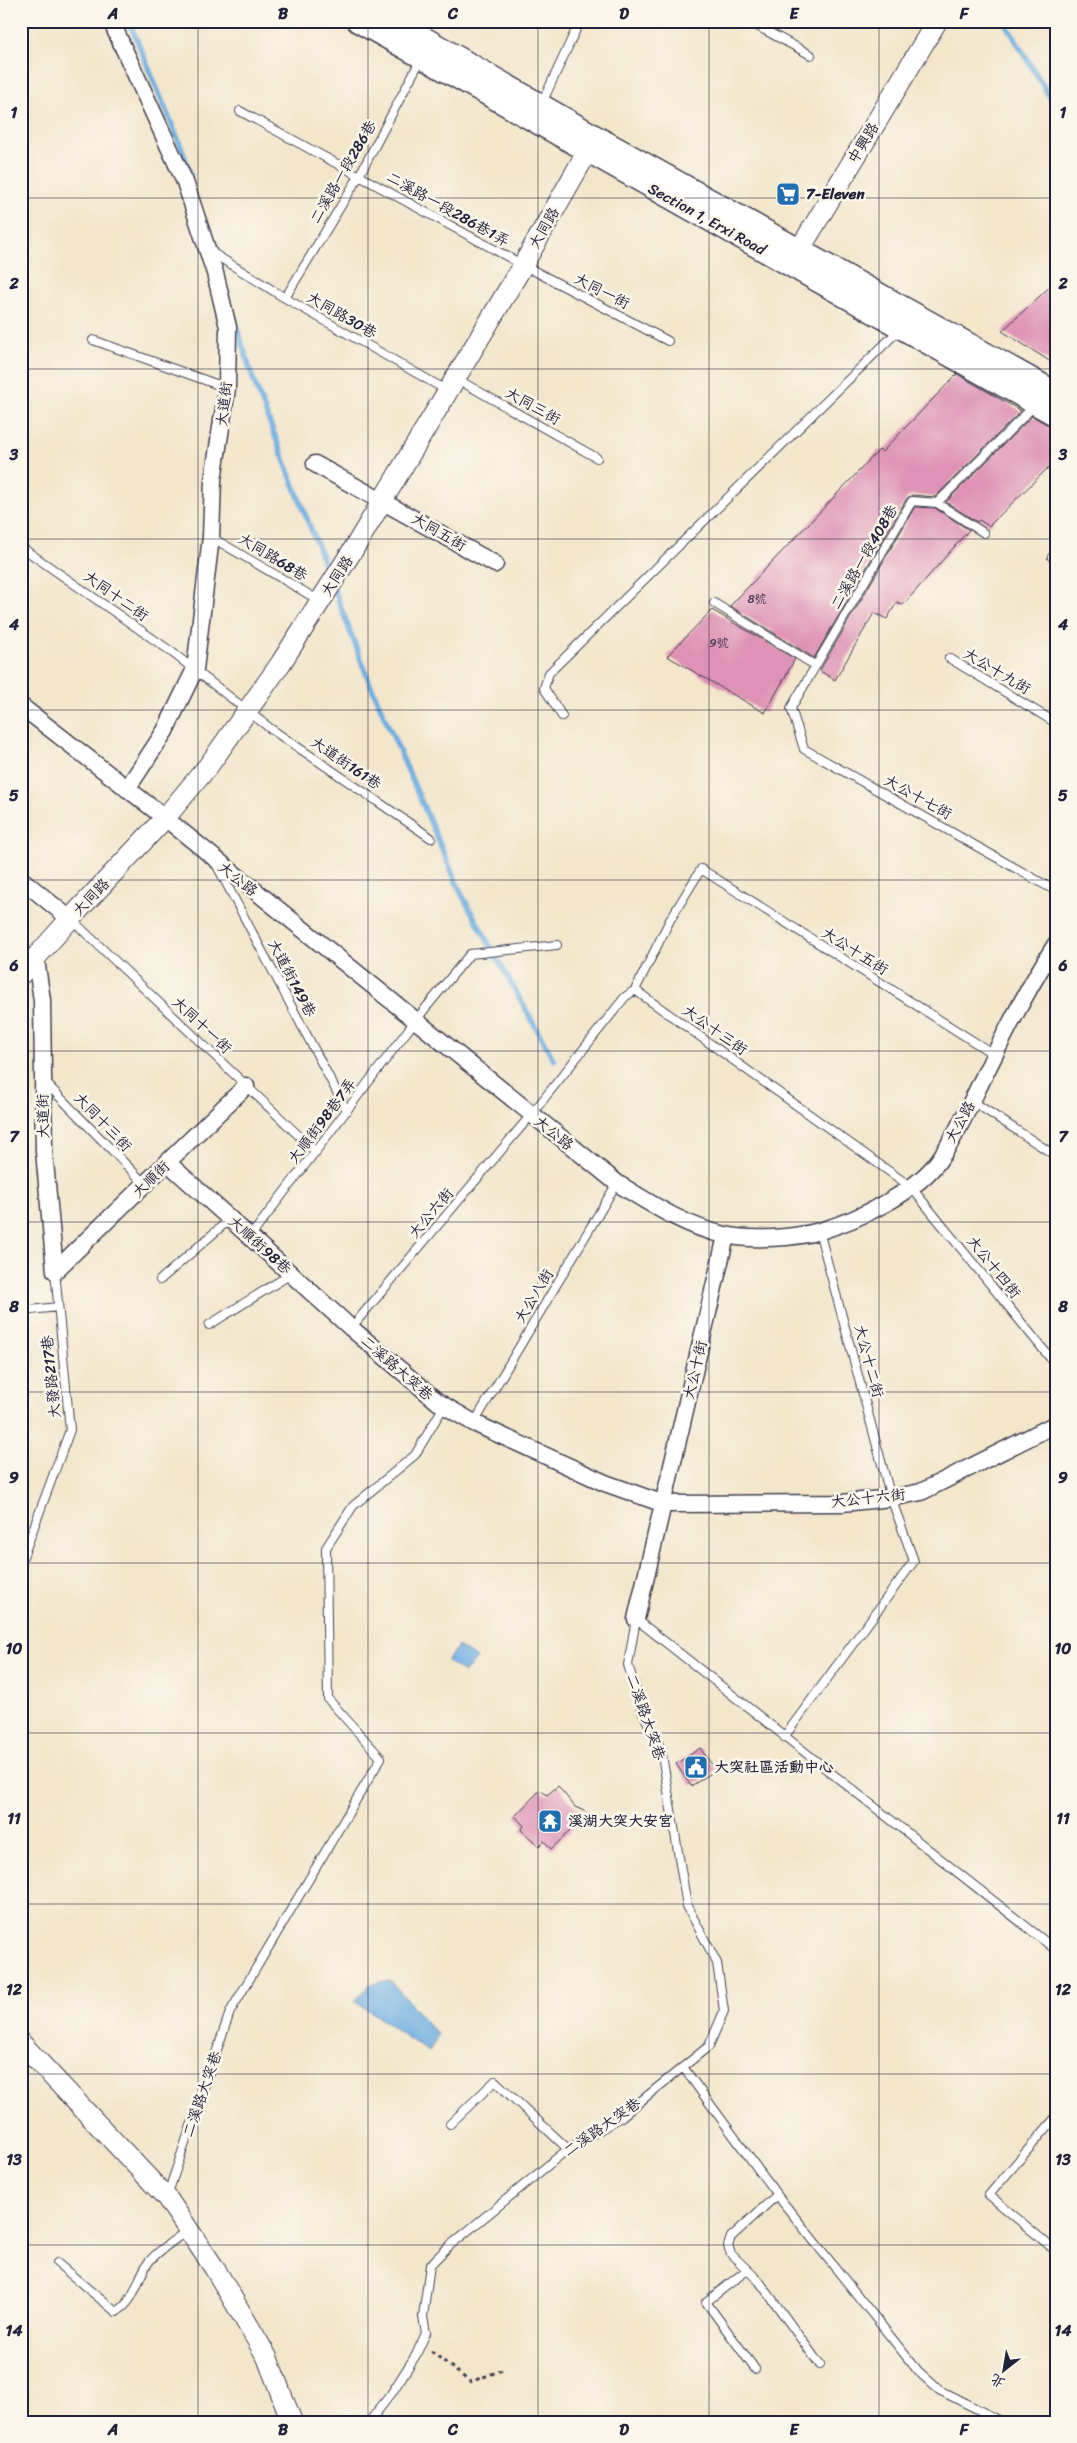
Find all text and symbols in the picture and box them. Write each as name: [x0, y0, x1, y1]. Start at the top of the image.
text: A: [107, 0, 118, 28]
text: B: [278, 0, 289, 28]
text: C: [447, 0, 459, 28]
text: D: [619, 0, 629, 28]
text: E: [790, 0, 800, 28]
text: F: [959, 0, 970, 28]
text: 1: [11, 98, 18, 127]
text: 1: [1060, 98, 1067, 127]
street label: 二溪路一段286巷: [303, 115, 383, 229]
street label: 中興路: [840, 117, 886, 169]
street label: 二溪路一段286巷1弄: [381, 164, 515, 254]
street label: Section 1, Erxi Road: [643, 176, 772, 263]
supermarket icon: 7-Eleven: [775, 181, 801, 207]
place label: 7-Eleven: [806, 181, 866, 207]
street label: 大同路: [521, 202, 567, 254]
street label: 大同一街: [569, 266, 635, 316]
text: 2: [8, 269, 19, 298]
text: 2: [1057, 269, 1068, 298]
street label: 大同路30巷: [302, 284, 382, 346]
street label: 大道街: [209, 380, 239, 428]
street label: 大同三街: [500, 380, 566, 432]
text: 3: [9, 440, 19, 469]
text: 3: [1058, 440, 1068, 469]
street label: 二溪路一段408巷: [823, 499, 905, 615]
street label: 大同五街: [407, 506, 471, 558]
street label: 大同路68巷: [233, 526, 313, 588]
street label: 大同路: [314, 550, 360, 602]
street label: 大同十二街: [78, 564, 154, 628]
house number: 8號: [747, 588, 767, 610]
text: 4: [8, 610, 19, 639]
text: 4: [1057, 610, 1068, 639]
house number: 9號: [709, 632, 729, 654]
street label: 大公十九街: [958, 641, 1036, 701]
street label: 大道街161巷: [305, 729, 387, 797]
street label: 大公十七街: [879, 767, 957, 827]
text: 5: [9, 781, 19, 810]
text: 5: [1058, 781, 1068, 810]
street label: 大公路: [212, 855, 264, 903]
street label: 大同路: [66, 872, 116, 922]
street label: 大公十五街: [816, 920, 894, 982]
street label: 大道街149巷: [261, 934, 323, 1022]
text: 6: [8, 951, 19, 980]
text: 6: [1057, 951, 1068, 980]
street label: 大同十一街: [166, 990, 238, 1060]
street label: 大公十三街: [677, 998, 753, 1062]
street label: 大順街98巷7弄: [281, 1073, 363, 1169]
street label: 大同十三街: [68, 1086, 138, 1158]
street label: 大道街: [30, 1093, 56, 1139]
street label: 大公路: [938, 1096, 982, 1148]
street label: 大公路: [528, 1109, 580, 1157]
text: 7: [9, 1122, 20, 1151]
text: 7: [1058, 1122, 1069, 1151]
street label: 大順街: [126, 1154, 176, 1204]
street label: 大公六街: [402, 1182, 460, 1244]
street label: 大順街98巷: [222, 1209, 298, 1281]
street label: 大公十四街: [960, 1230, 1028, 1304]
street label: 大公八街: [507, 1264, 561, 1328]
text: 8: [8, 1292, 19, 1321]
text: 8: [1057, 1292, 1068, 1321]
street label: 大公十二街: [847, 1321, 891, 1401]
street label: 二溪路大突巷: [355, 1329, 439, 1407]
street label: 大發路217巷: [34, 1334, 68, 1420]
street label: 大公十街: [676, 1338, 714, 1402]
text: 9: [9, 1463, 19, 1492]
text: 9: [1058, 1463, 1068, 1492]
street label: 大公十六街: [829, 1481, 907, 1515]
text: 10: [6, 1634, 22, 1663]
text: 10: [1055, 1634, 1071, 1663]
street label: 二溪路大突巷: [619, 1670, 673, 1764]
public building icon: 大突社區活動中心: [683, 1754, 709, 1780]
place label: 大突社區活動中心: [714, 1754, 834, 1780]
text: 11: [7, 1804, 21, 1833]
text: 11: [1056, 1804, 1070, 1833]
temple icon: 溪湖大突大安宮: [537, 1808, 563, 1834]
place label: 溪湖大突大安宮: [568, 1808, 673, 1834]
text: 12: [6, 1975, 23, 2004]
text: 12: [1055, 1975, 1072, 2004]
street label: 二溪路大突巷: [175, 2047, 229, 2141]
street label: 二溪路大突巷: [558, 2091, 646, 2163]
text: 13: [6, 2145, 22, 2174]
text: 13: [1055, 2145, 1071, 2174]
text: 14: [6, 2316, 22, 2345]
text: 14: [1055, 2316, 1071, 2345]
north arrow: [980, 2346, 1030, 2396]
text: 北: [985, 2366, 1010, 2395]
text: A: [107, 2415, 118, 2443]
text: B: [278, 2415, 289, 2443]
text: C: [447, 2415, 459, 2443]
text: D: [619, 2415, 629, 2443]
text: E: [790, 2415, 800, 2443]
text: F: [959, 2415, 970, 2443]

